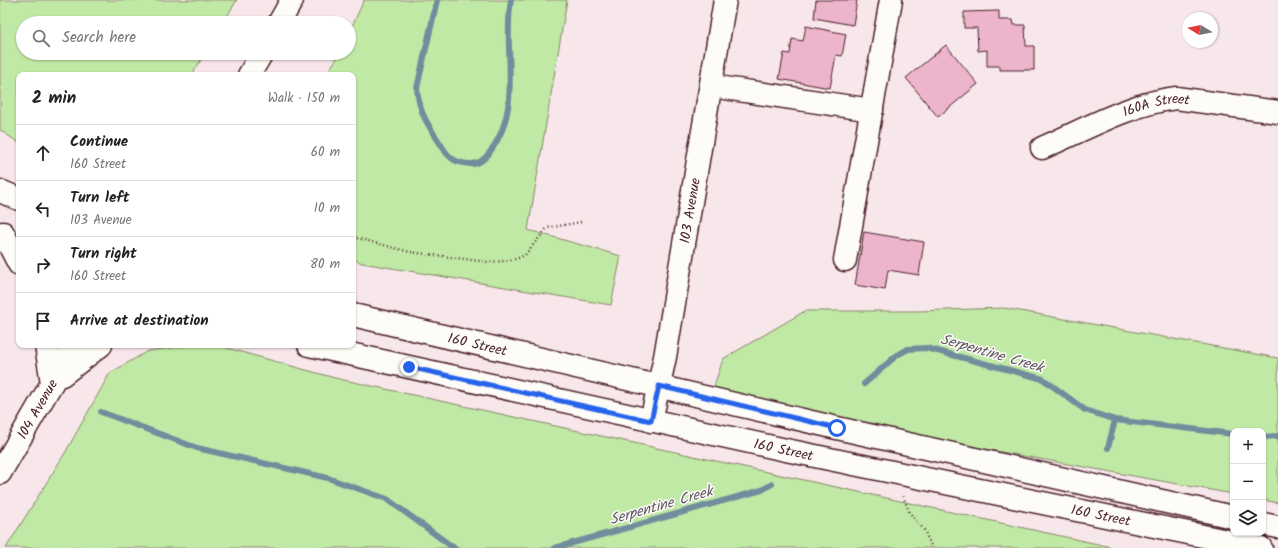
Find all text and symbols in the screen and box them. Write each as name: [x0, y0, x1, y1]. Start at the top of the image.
north arrow: [1182, 12, 1218, 48]
search box: [16, 16, 356, 60]
text: Search here: [62, 26, 136, 50]
icon: search: [30, 27, 52, 49]
text: 2 min: [32, 85, 76, 112]
text: Walk · 150 m: [268, 88, 340, 109]
street label: 160A Street: [1119, 88, 1192, 123]
text: Continue: [70, 130, 128, 154]
icon: ahead: [32, 142, 54, 164]
text: 60 m: [311, 142, 340, 163]
text: 160 Street: [70, 154, 126, 175]
street label: 103 Avenue: [674, 176, 707, 245]
text: Turn left: [70, 186, 130, 210]
icon: left: [32, 198, 54, 220]
text: 10 m: [314, 198, 340, 219]
text: 103 Avenue: [70, 210, 132, 231]
text: Turn right: [70, 242, 137, 266]
icon: right: [32, 254, 54, 276]
text: 80 m: [310, 254, 340, 275]
text: 160 Street: [70, 266, 126, 287]
text: Arrive at destination: [70, 309, 209, 333]
icon: arrive: [32, 310, 54, 332]
street label: 160 Street: [446, 328, 510, 363]
water label: Serpentine Creek: [937, 328, 1048, 381]
route end: [400, 358, 418, 376]
street label: 104 Avenue: [12, 375, 64, 444]
route start: [828, 419, 846, 437]
map controls: [1230, 428, 1266, 536]
button: +: [1230, 428, 1266, 464]
street label: 160 Street: [752, 433, 816, 467]
button: −: [1230, 464, 1266, 500]
water label: Serpentine Creek: [607, 479, 718, 532]
street label: 160 Street: [1069, 499, 1133, 533]
button: layers: [1230, 500, 1266, 536]

